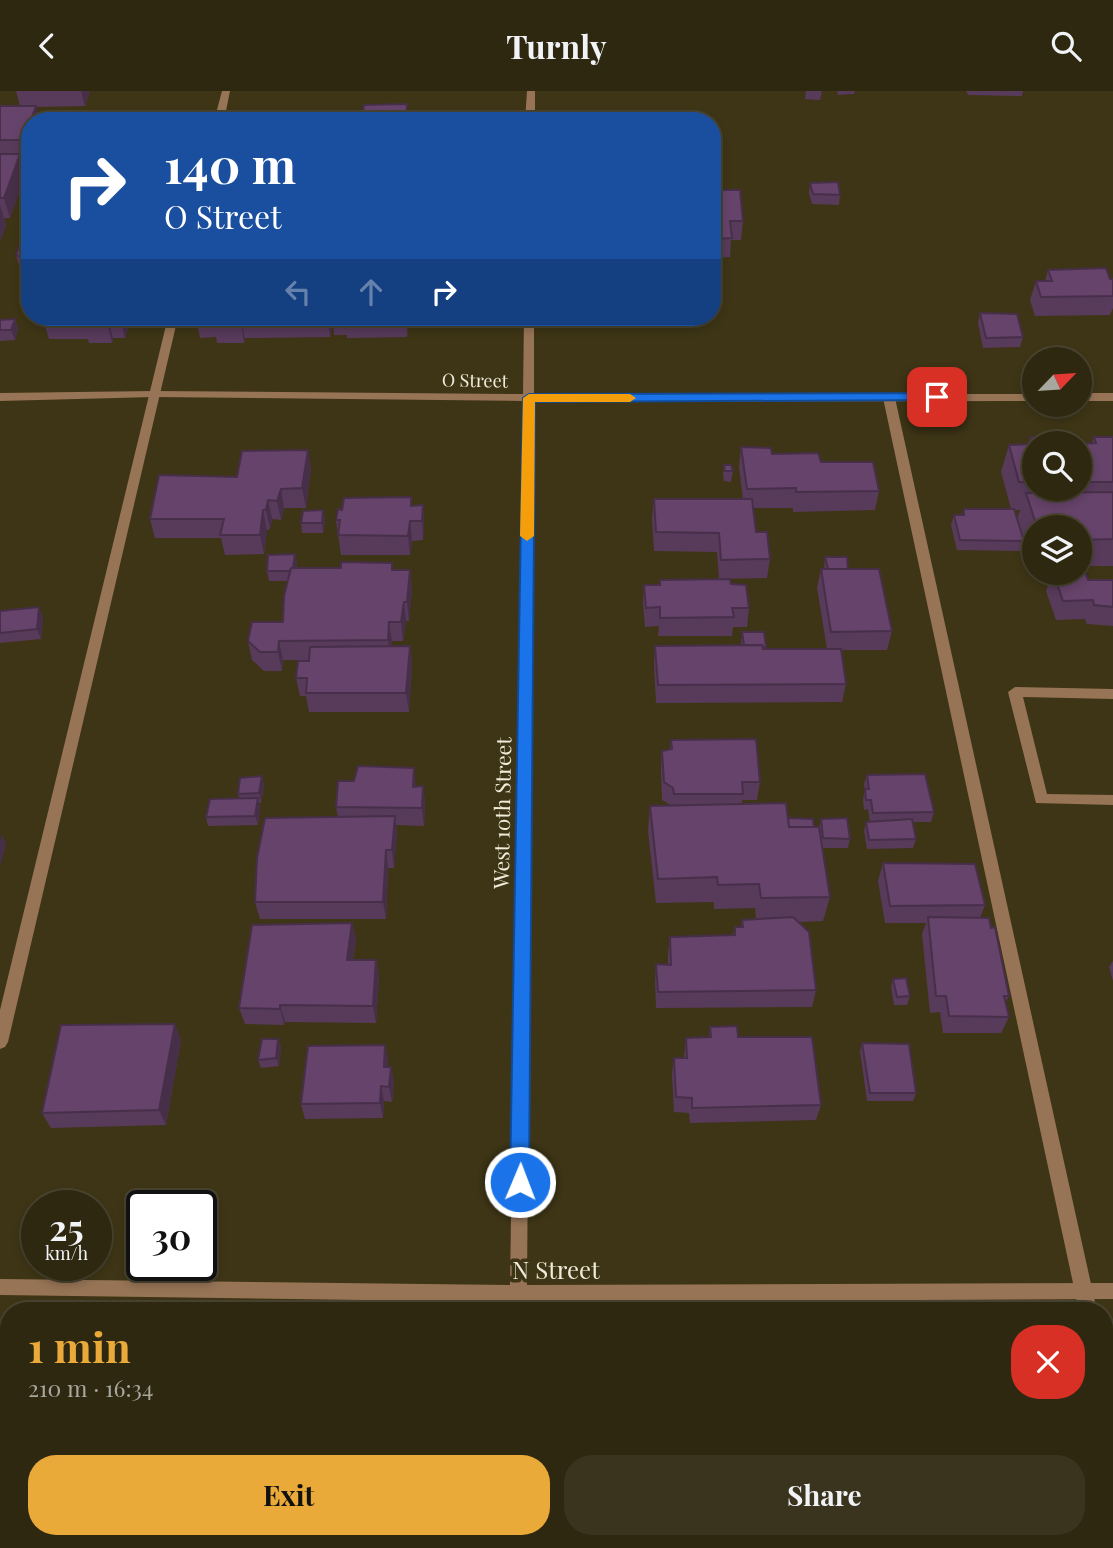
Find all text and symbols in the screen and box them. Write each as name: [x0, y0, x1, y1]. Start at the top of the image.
text: Turnly: [506, 24, 607, 67]
icon: back: [28, 27, 66, 65]
icon: search: [1047, 27, 1085, 65]
text: 140 m: [164, 131, 296, 196]
icon: right: [49, 140, 140, 231]
text: O Street: [164, 194, 282, 237]
icon: left: [279, 273, 317, 311]
icon: ahead: [352, 273, 390, 311]
icon: right: [425, 273, 463, 311]
north arrow: [1022, 347, 1092, 417]
map controls: [1022, 347, 1092, 585]
street label: O Street: [442, 367, 509, 393]
pin: [907, 367, 967, 427]
icon: arrive: [918, 378, 956, 416]
button: search: [1022, 431, 1092, 501]
button: layers: [1022, 515, 1092, 585]
street label: West 10th Street: [486, 736, 516, 890]
position arrow: [483, 1145, 557, 1219]
speed limit sign: 30: [126, 1190, 217, 1281]
text: 25: [49, 1203, 84, 1250]
text: km/h: [45, 1241, 88, 1265]
street label: N Street: [512, 1253, 600, 1285]
text: 1 min: [28, 1318, 131, 1374]
button: close: [1011, 1325, 1085, 1399]
text: 210 m · 16:34: [28, 1372, 153, 1403]
button: Exit: [28, 1455, 550, 1535]
button: Share: [564, 1455, 1085, 1535]

